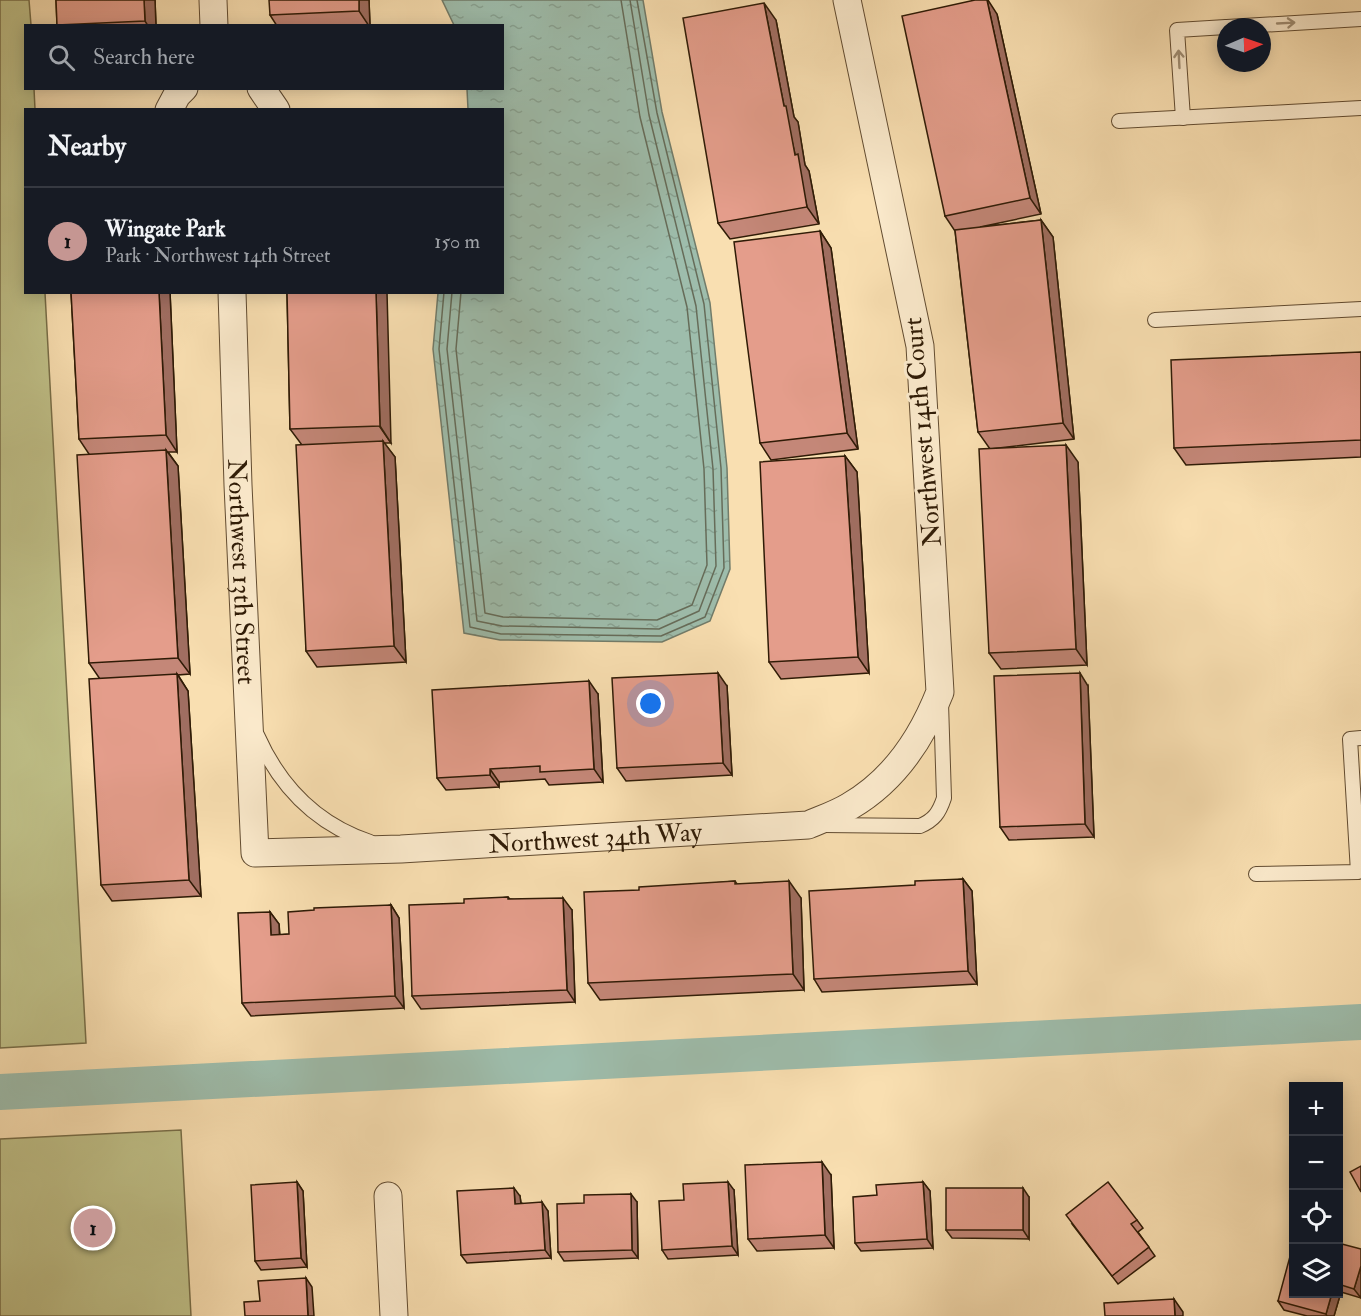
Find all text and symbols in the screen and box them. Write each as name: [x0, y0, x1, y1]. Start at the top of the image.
north arrow: [1217, 18, 1271, 72]
one-way arrow: [1275, 18, 1295, 29]
search box: [24, 24, 504, 90]
icon: search: [45, 41, 78, 74]
text: Search here: [93, 43, 195, 71]
one-way arrow: [1174, 50, 1185, 70]
text: Nearby: [48, 131, 126, 163]
text: Wingate Park: [105, 215, 225, 243]
text: 1: [64, 229, 71, 254]
text: 150 m: [434, 229, 480, 254]
text: Park · Northwest 14th Street: [105, 243, 330, 268]
street label: Northwest 14th Court: [897, 316, 949, 548]
street label: Northwest 13th Street: [220, 459, 262, 685]
your location: [636, 689, 665, 718]
street label: Northwest 34th Way: [488, 816, 703, 861]
map controls: [1289, 1082, 1343, 1298]
button: +: [1289, 1082, 1343, 1136]
button: −: [1289, 1136, 1343, 1190]
button: locate: [1289, 1190, 1343, 1244]
pin: 1: [74, 1206, 112, 1250]
button: layers: [1289, 1244, 1343, 1298]

